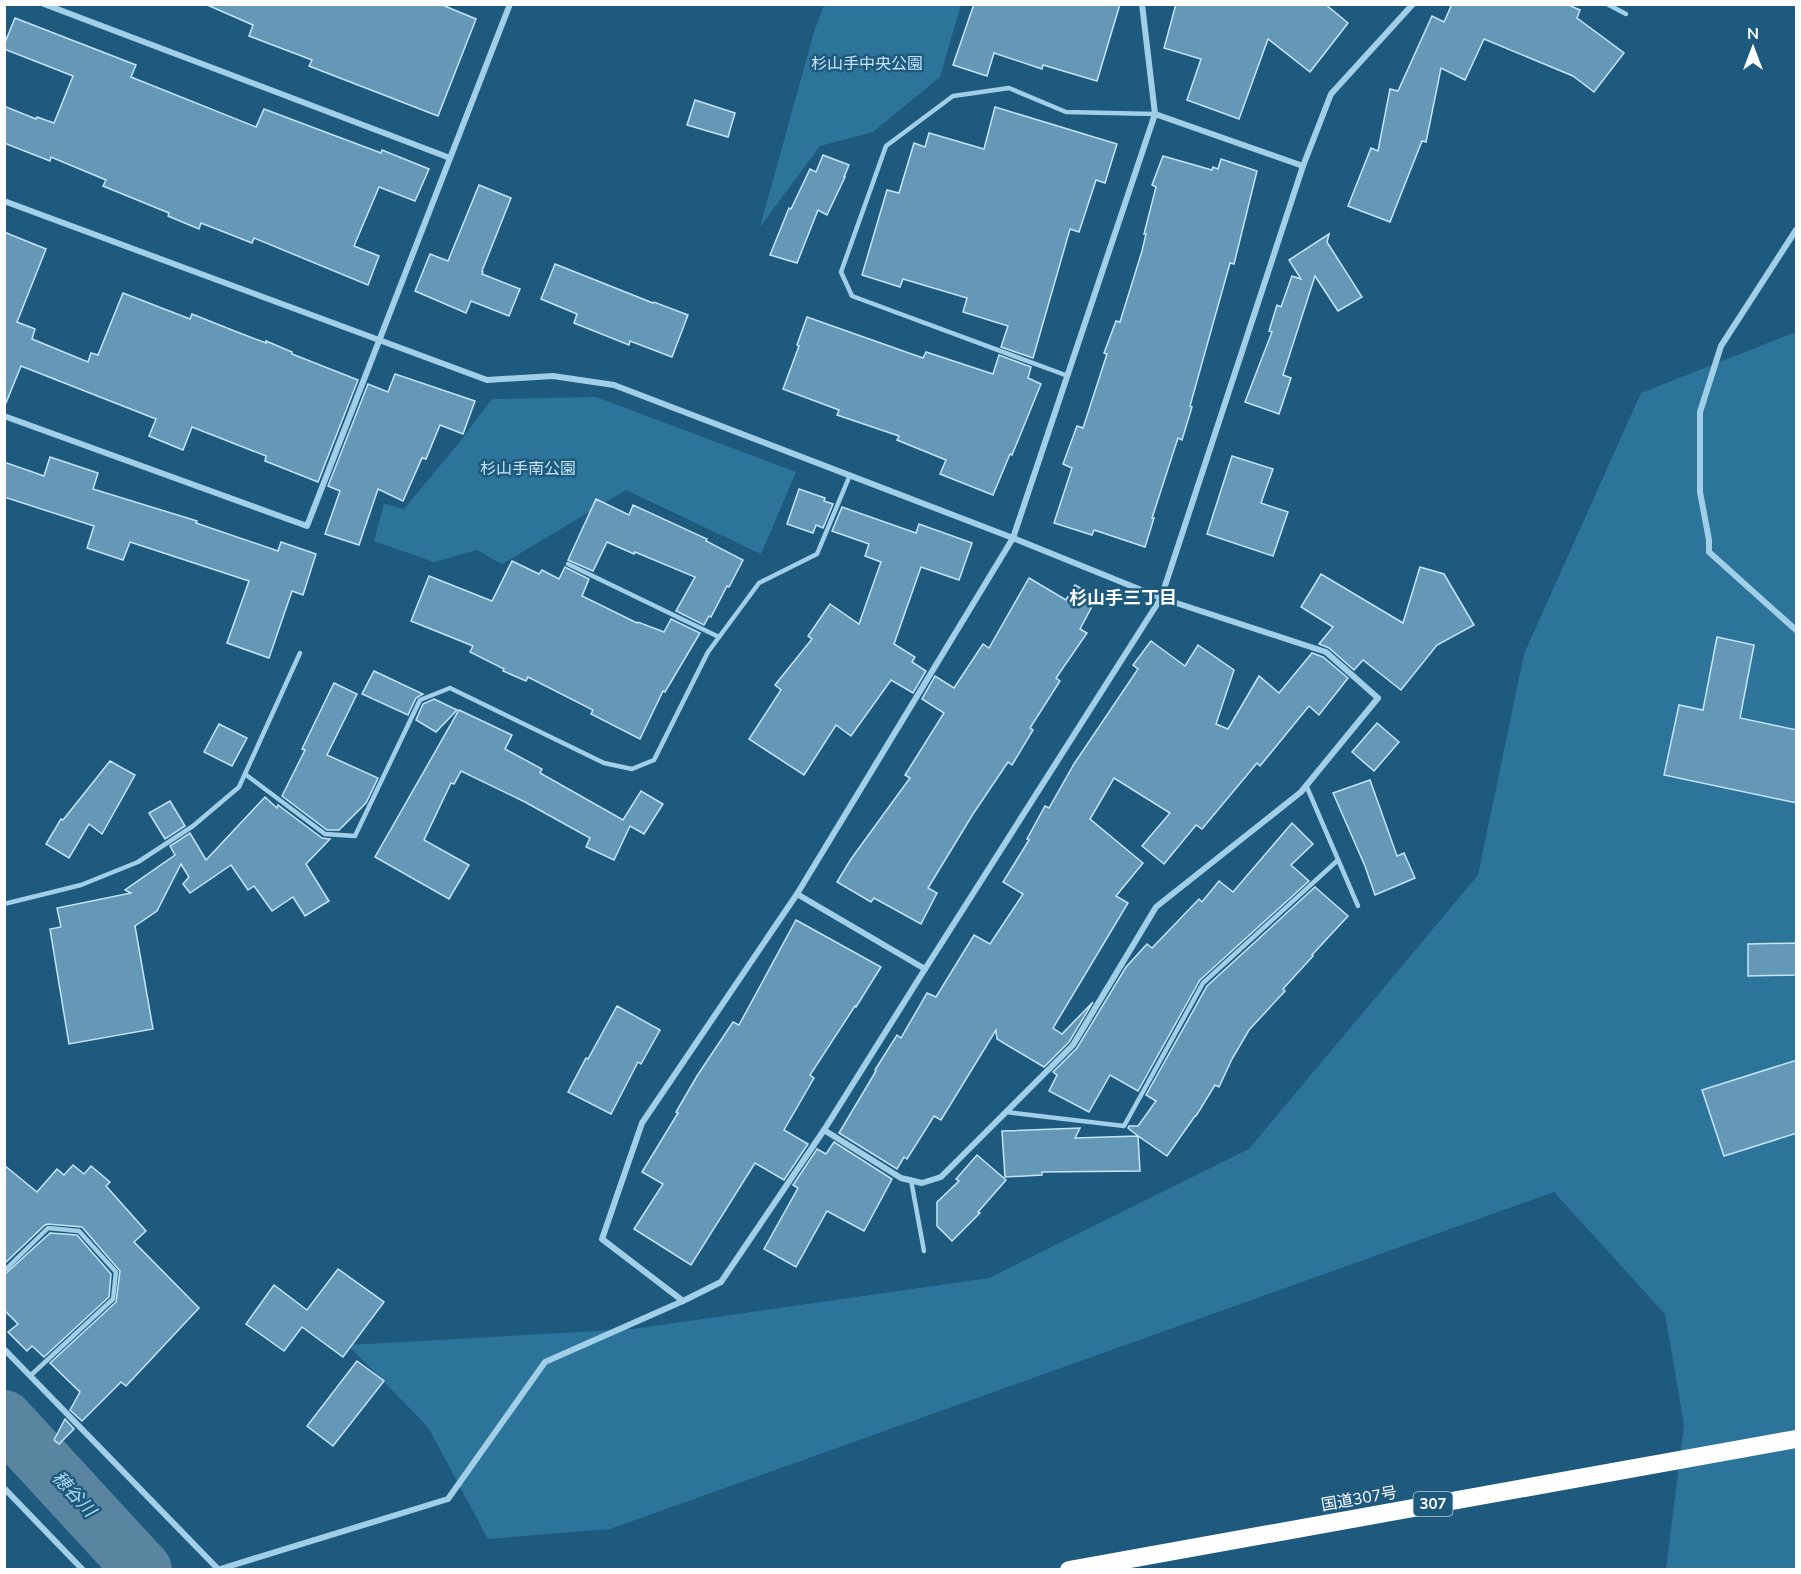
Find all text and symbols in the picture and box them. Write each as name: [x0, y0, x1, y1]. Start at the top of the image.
north arrow: [1723, 18, 1783, 78]
text: N: [1747, 23, 1759, 45]
park label: 杉山手中央公園: [811, 53, 923, 75]
park label: 杉山手南公園: [480, 458, 576, 480]
district label: 杉山手三丁目: [1069, 586, 1177, 610]
water label: 穂谷川: [47, 1466, 103, 1523]
street label: 国道307号: [1319, 1481, 1399, 1516]
road number: 307: [1414, 1492, 1452, 1516]

